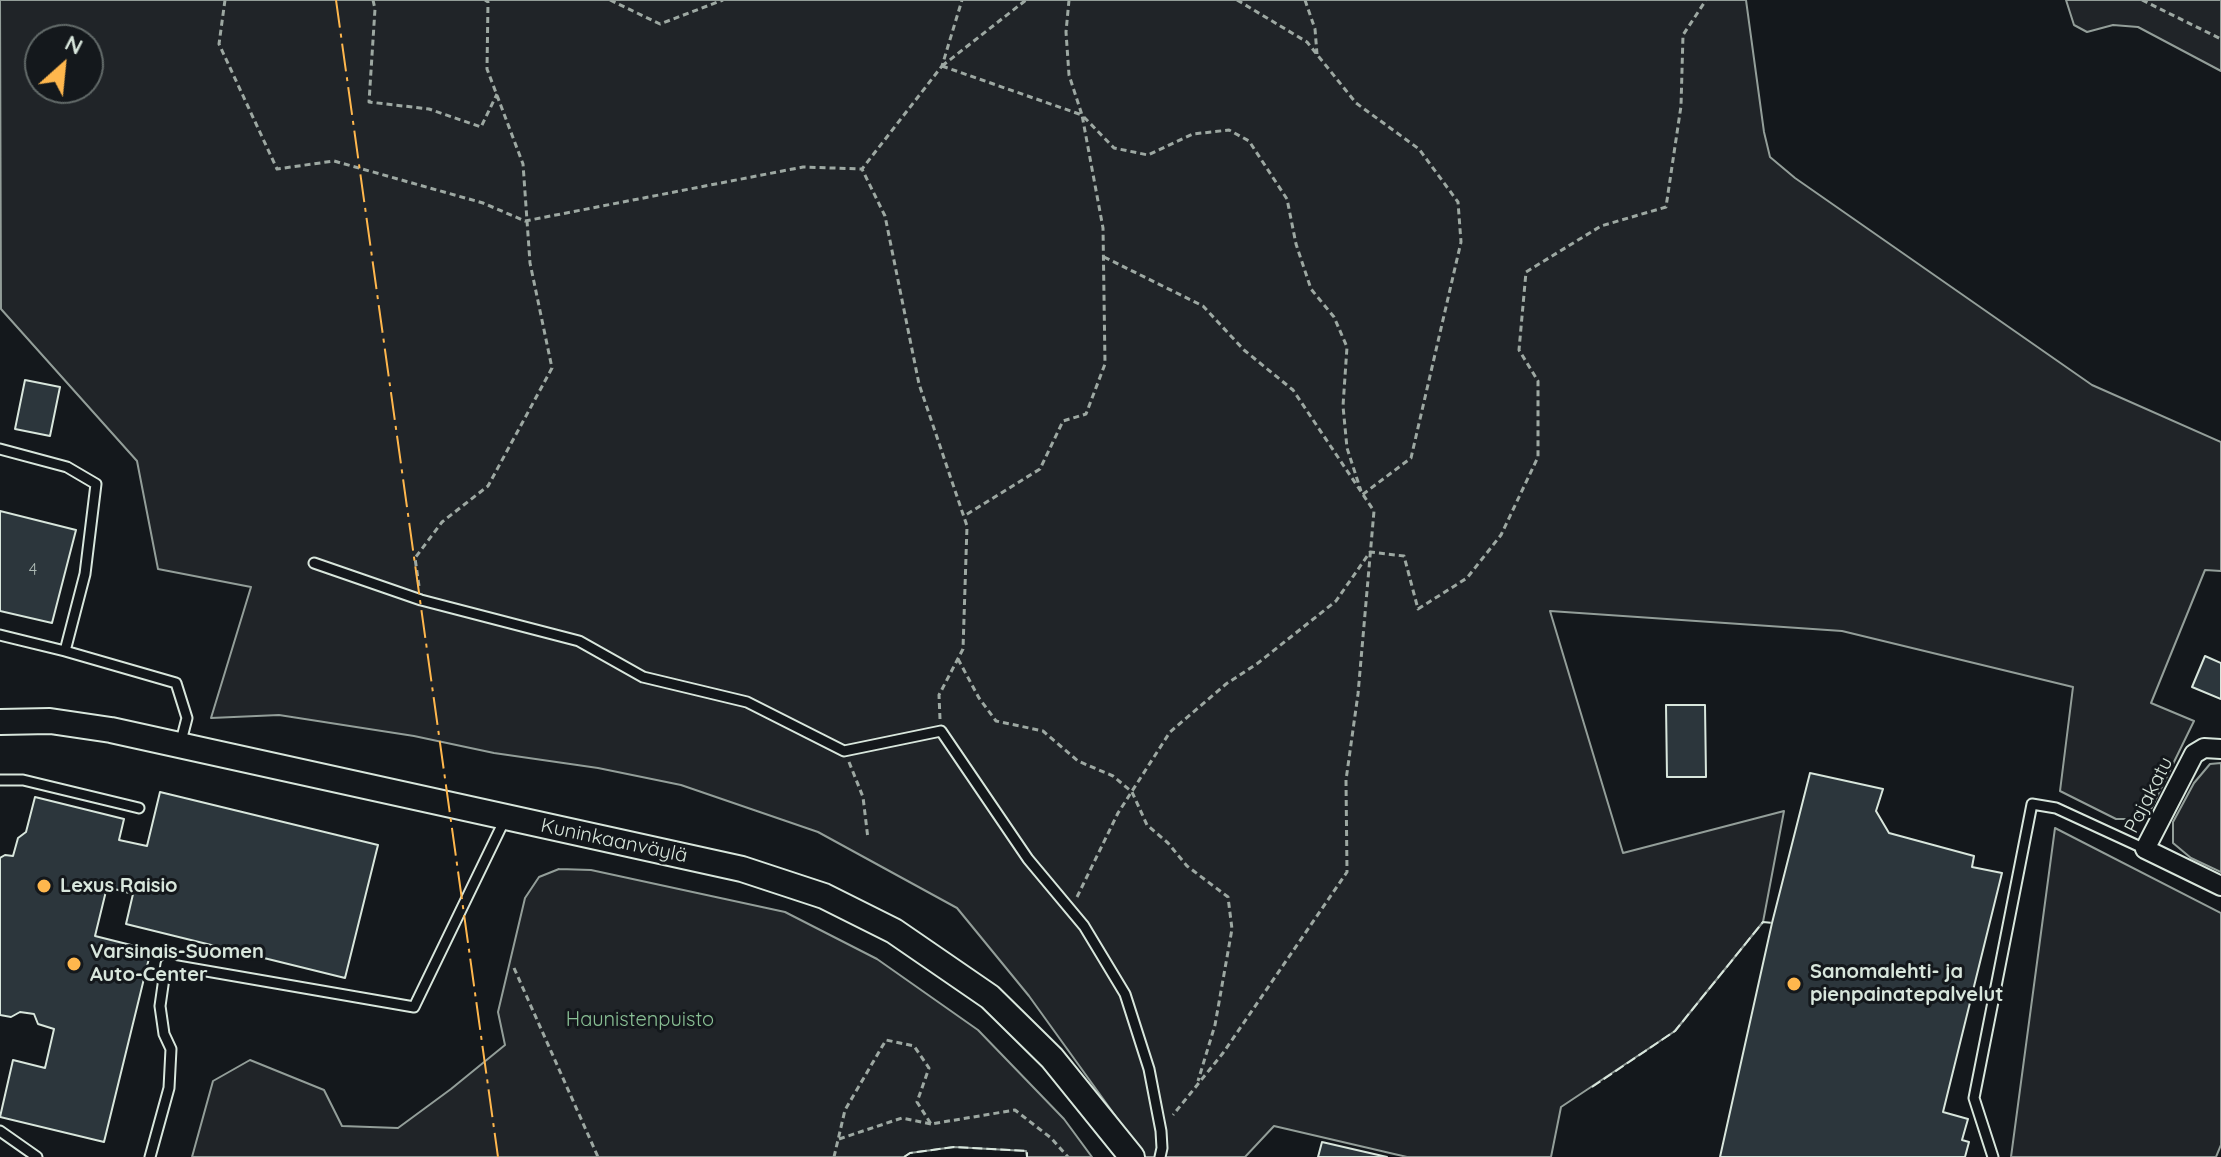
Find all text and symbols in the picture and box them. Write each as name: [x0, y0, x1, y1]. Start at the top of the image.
north arrow: [24, 24, 104, 104]
text: N: [60, 28, 88, 61]
house number: 4: [29, 560, 37, 580]
street label: Pajakatu: [2120, 753, 2178, 837]
street label: Kuninkaanväylä: [538, 814, 690, 868]
place label: Lexus Raisio: [60, 874, 178, 898]
marker: Lexus Raisio: [35, 877, 53, 895]
place label: Varsinais-Suomen Auto-Center: [90, 940, 264, 987]
marker: Varsinais-Suomen Auto-Center: [65, 955, 83, 973]
place label: Sanomalehti- ja pienpainatepalvelut: [1810, 960, 2003, 1007]
marker: Sanomalehti- ja pienpainatepalvelut: [1785, 975, 1803, 993]
park label: Haunistenpuisto: [566, 1008, 714, 1032]

